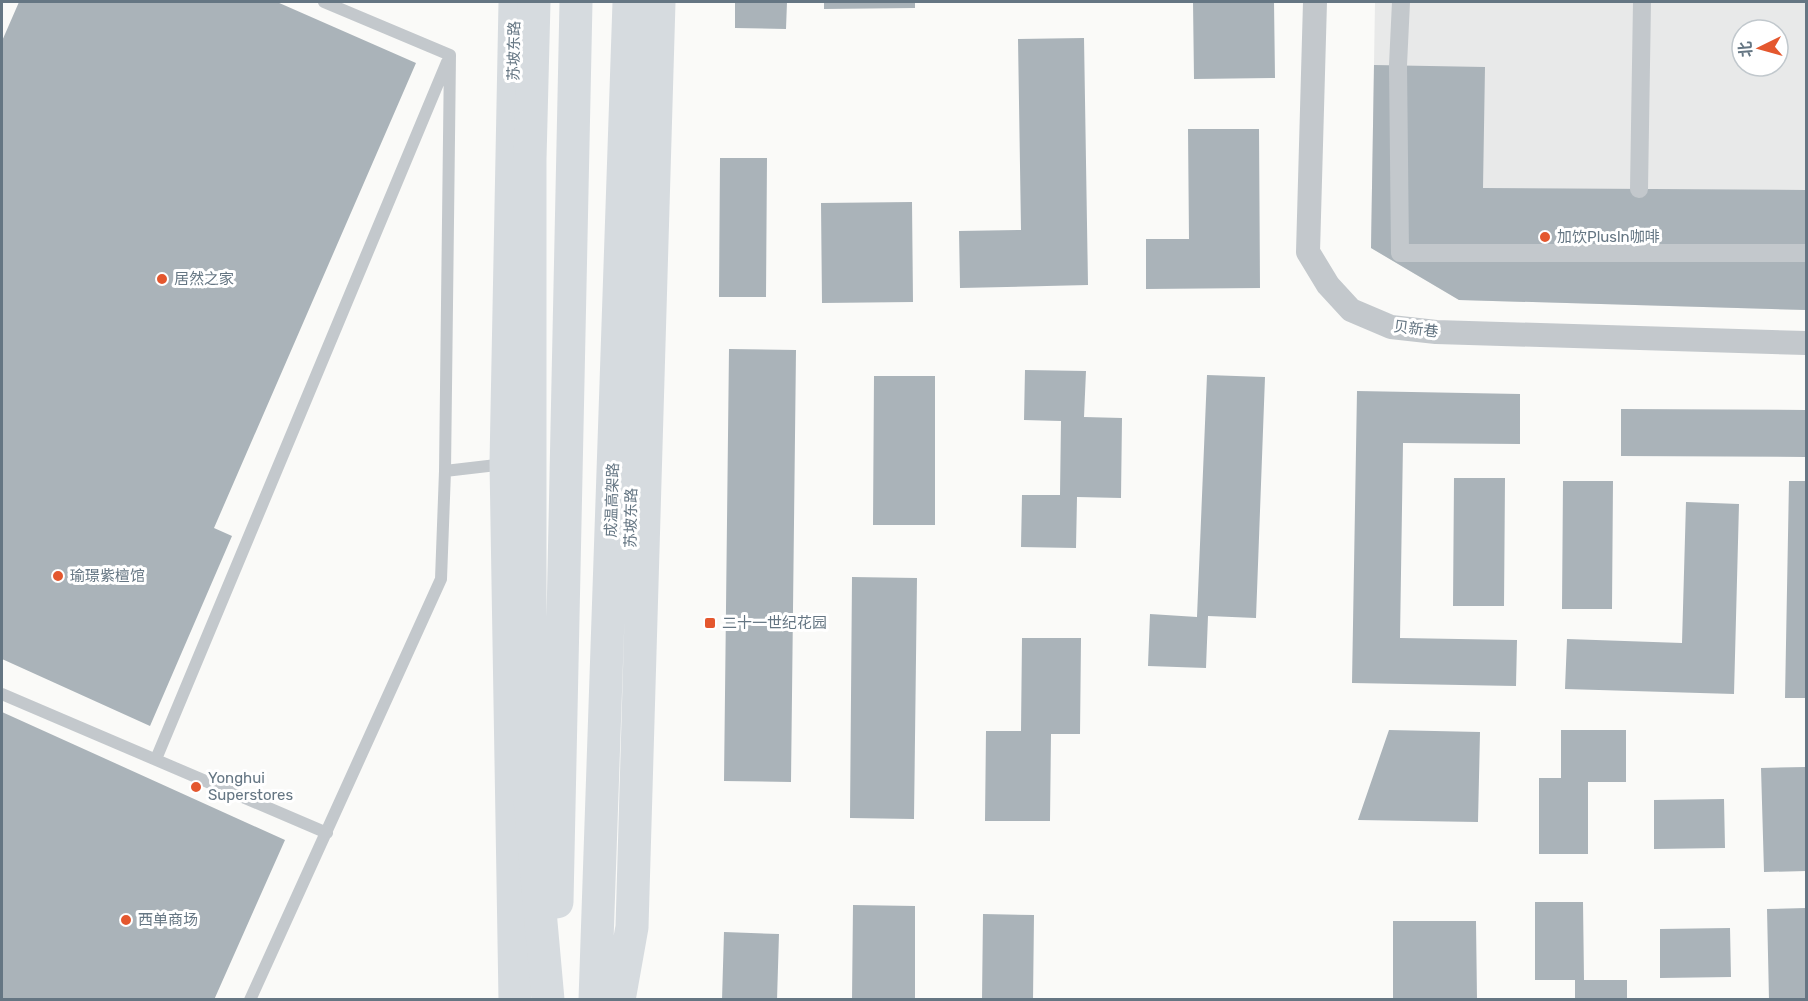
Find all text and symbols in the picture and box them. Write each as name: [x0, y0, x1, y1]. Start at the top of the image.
north arrow: [1730, 18, 1790, 78]
street label: 苏坡东路: [504, 21, 524, 81]
text: 北: [1735, 40, 1756, 58]
place label: 加饮Plusln咖啡: [1557, 228, 1660, 246]
marker: 加饮Plusln咖啡: [1538, 230, 1552, 244]
place label: 居然之家: [174, 270, 234, 288]
marker: 居然之家: [155, 272, 169, 286]
street label: 贝新巷: [1393, 317, 1439, 341]
street label: 成温高架路: [602, 462, 622, 538]
street label: 苏坡东路: [621, 488, 641, 548]
place label: 瑜璟紫檀馆: [70, 567, 145, 585]
marker: 瑜璟紫檀馆: [51, 569, 65, 583]
place label: 二十一世纪花园: [722, 614, 827, 632]
marker: 二十一世纪花园: [703, 616, 717, 630]
place label: Yonghui Superstores: [208, 769, 293, 804]
marker: Yonghui Superstores: [189, 780, 203, 794]
place label: 西单商场: [138, 911, 198, 929]
marker: 西单商场: [119, 913, 133, 927]

